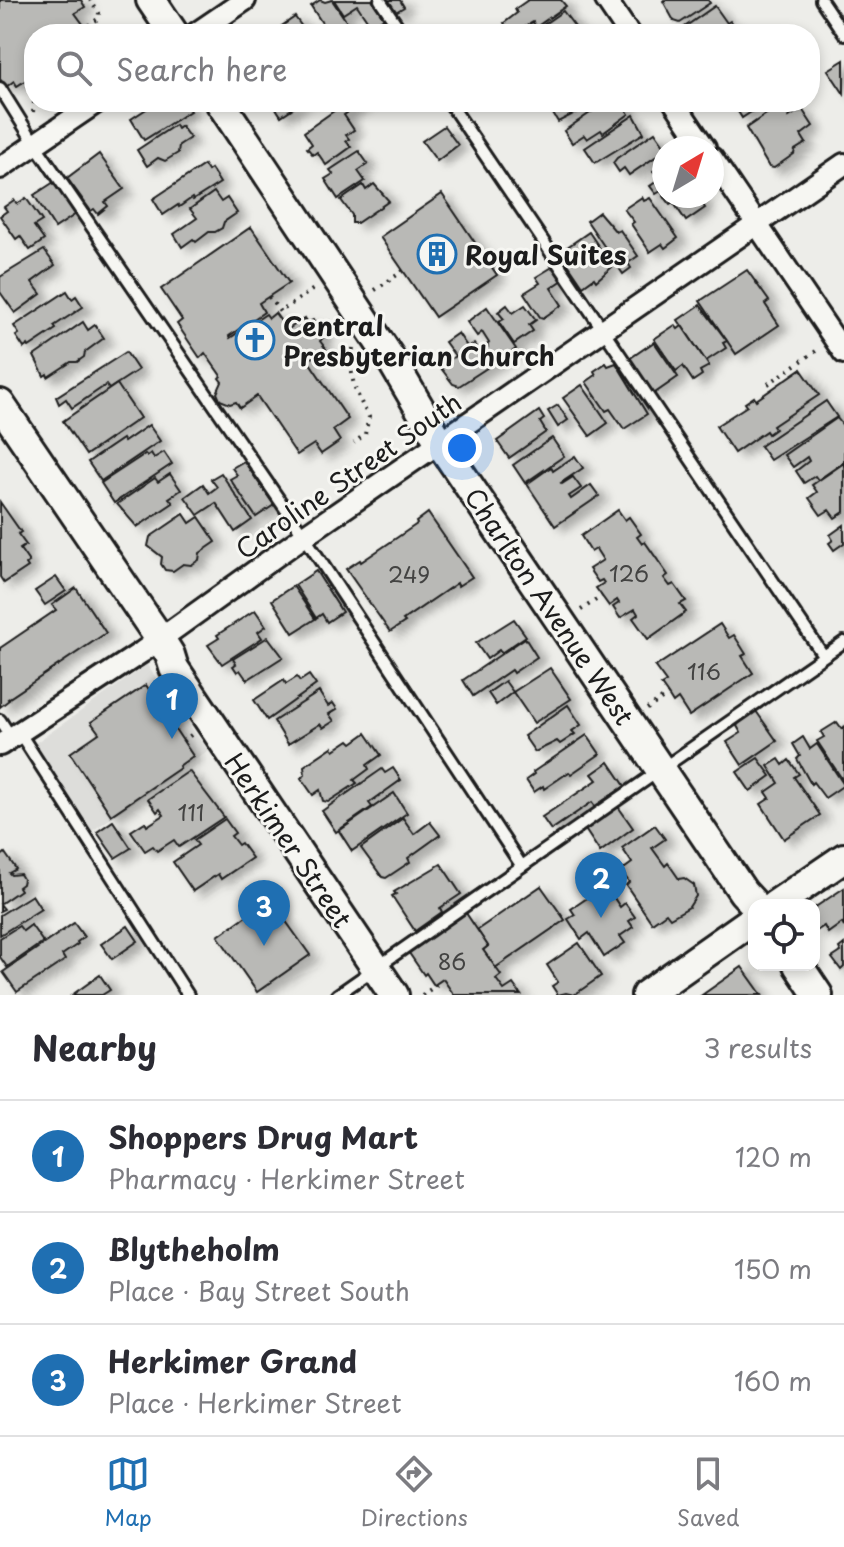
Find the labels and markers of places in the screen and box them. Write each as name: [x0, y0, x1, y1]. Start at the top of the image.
building icon: Royal Suites: [416, 233, 458, 275]
place label: Royal Suites: [465, 235, 627, 274]
place label: Central Presbyterian Church: [283, 306, 555, 375]
church icon: Central Presbyterian Church: [234, 319, 276, 361]
pin: 1: [146, 673, 198, 739]
pin: 2: [575, 852, 627, 918]
pin: 3: [238, 880, 290, 946]

